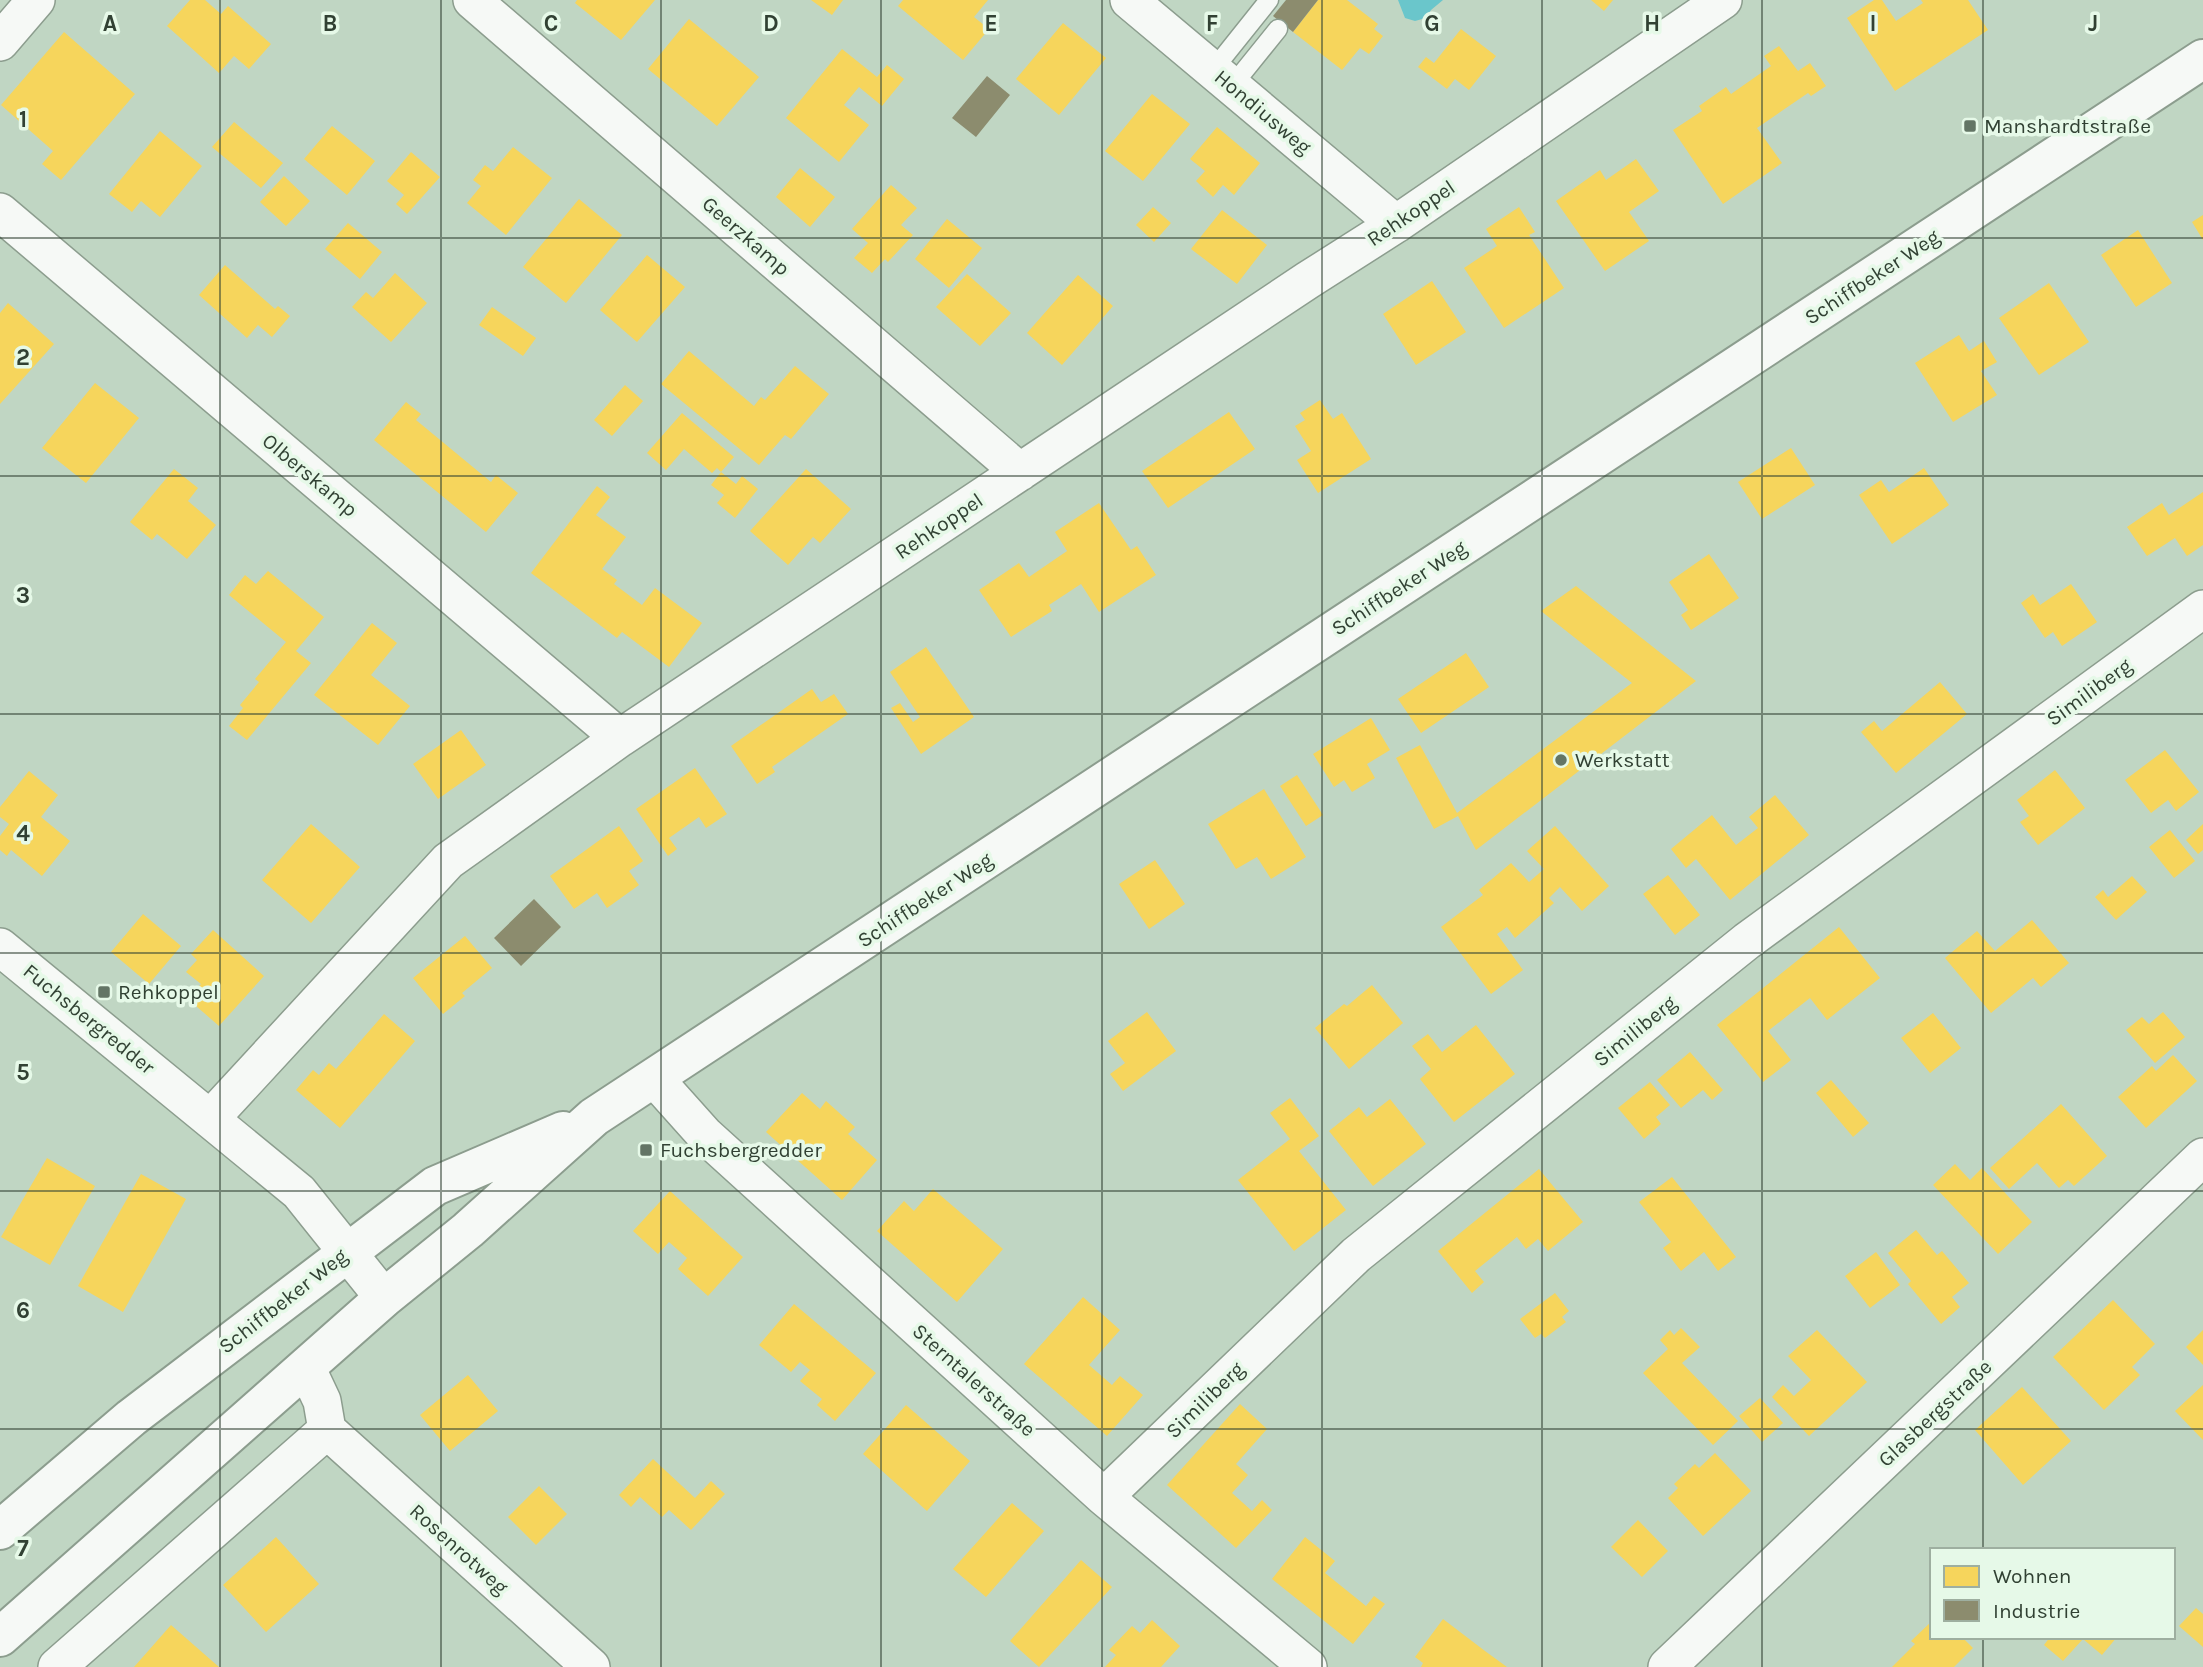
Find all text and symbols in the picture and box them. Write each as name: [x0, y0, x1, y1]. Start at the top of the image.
text: A: [103, 10, 117, 37]
text: B: [323, 10, 337, 37]
text: C: [544, 10, 558, 37]
text: D: [763, 10, 779, 37]
text: E: [984, 10, 998, 37]
text: F: [1206, 10, 1218, 37]
text: G: [1424, 10, 1440, 37]
text: H: [1644, 10, 1660, 37]
text: I: [1869, 10, 1877, 37]
text: J: [2088, 10, 2098, 37]
street label: Hondiusweg: [1210, 65, 1316, 159]
text: 1: [19, 106, 27, 133]
place label: Manshardtstraße: [1984, 114, 2151, 138]
marker: Manshardtstraße: [1962, 118, 1978, 134]
street label: Rehkoppel: [1362, 175, 1460, 251]
street label: Geerzkamp: [697, 192, 795, 280]
street label: Schiffbeker Weg: [1800, 224, 1944, 330]
text: 2: [16, 344, 30, 371]
street label: Olberskamp: [258, 428, 362, 522]
street label: Rehkoppel: [890, 488, 988, 564]
street label: Schiffbeker Weg: [1327, 535, 1471, 641]
text: 3: [16, 582, 30, 609]
street label: Similiberg: [2042, 653, 2136, 731]
place label: Werkstatt: [1575, 748, 1670, 772]
marker: Werkstatt: [1553, 752, 1569, 768]
text: 4: [16, 820, 30, 847]
street label: Schiffbeker Weg: [853, 847, 997, 953]
street label: Fuchsbergredder: [19, 959, 160, 1079]
place label: Rehkoppel: [118, 980, 219, 1004]
marker: Rehkoppel: [96, 984, 112, 1000]
street label: Similiberg: [1589, 990, 1681, 1072]
text: 5: [16, 1059, 30, 1086]
place label: Fuchsbergredder: [660, 1138, 822, 1162]
marker: Fuchsbergredder: [638, 1142, 654, 1158]
street label: Schiffbeker Weg: [214, 1243, 352, 1358]
text: 6: [16, 1297, 30, 1324]
street label: Sterntalerstraße: [908, 1319, 1040, 1441]
street label: Glasbergstraße: [1873, 1354, 1997, 1472]
street label: Similiberg: [1161, 1357, 1249, 1443]
street label: Rosenrotweg: [405, 1499, 513, 1599]
text: 7: [17, 1535, 29, 1562]
legend: [1930, 1548, 2175, 1639]
text: Wohnen: [1993, 1564, 2071, 1588]
text: Industrie: [1993, 1599, 2080, 1623]

